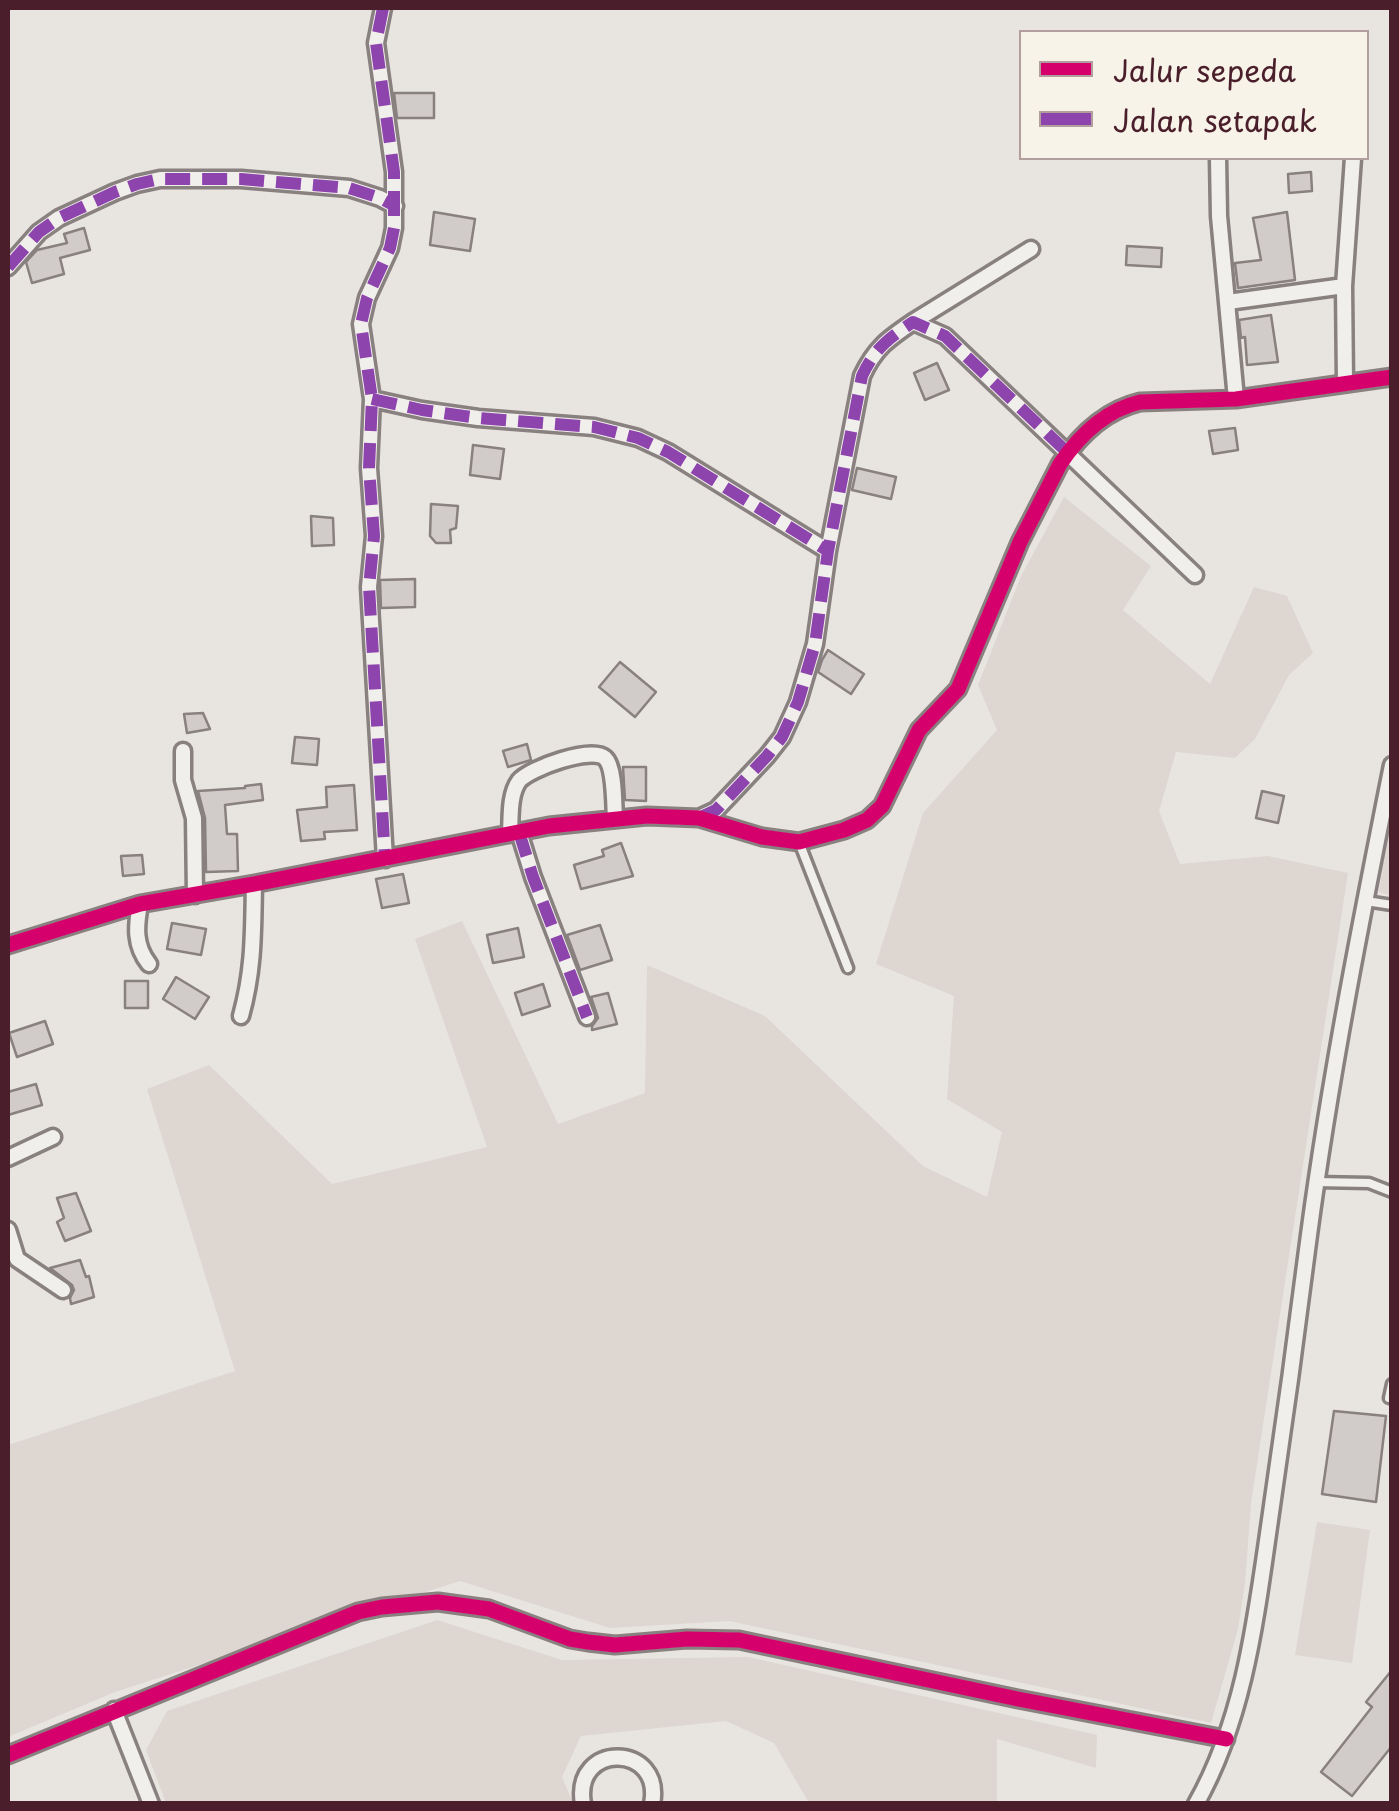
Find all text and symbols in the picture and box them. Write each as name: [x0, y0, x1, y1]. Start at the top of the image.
legend: [1019, 30, 1369, 160]
text: Jalur sepeda: [1113, 47, 1296, 92]
text: Jalan setapak: [1113, 97, 1317, 142]

